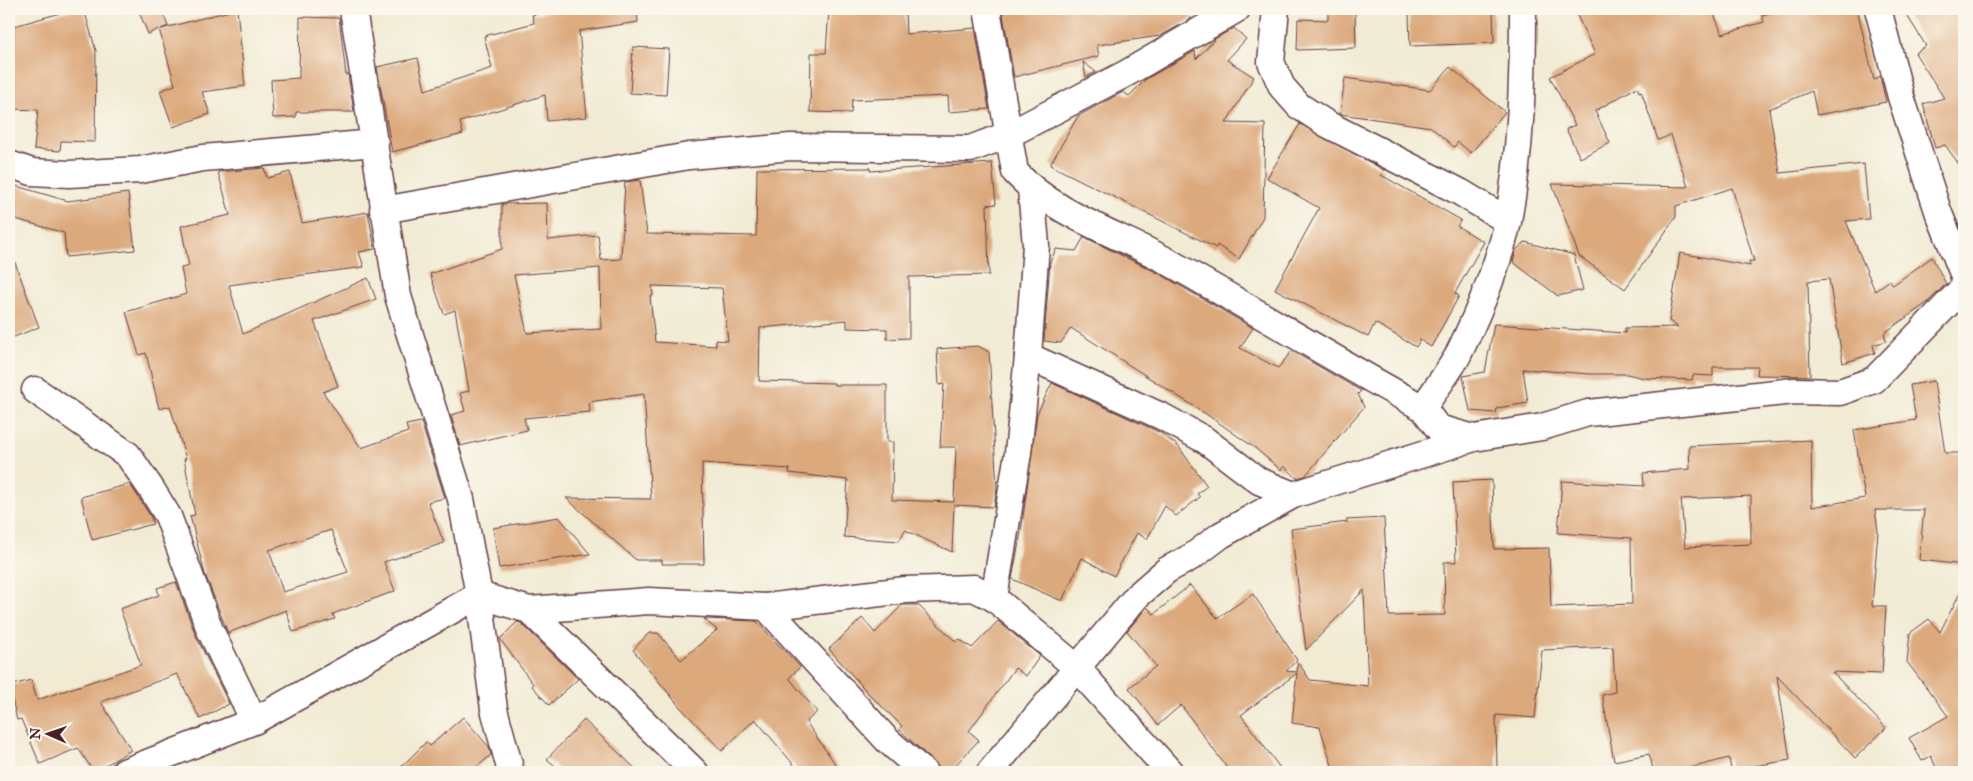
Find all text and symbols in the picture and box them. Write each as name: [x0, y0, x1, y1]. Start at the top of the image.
north arrow: [22, 708, 72, 758]
text: N: [27, 727, 44, 740]

